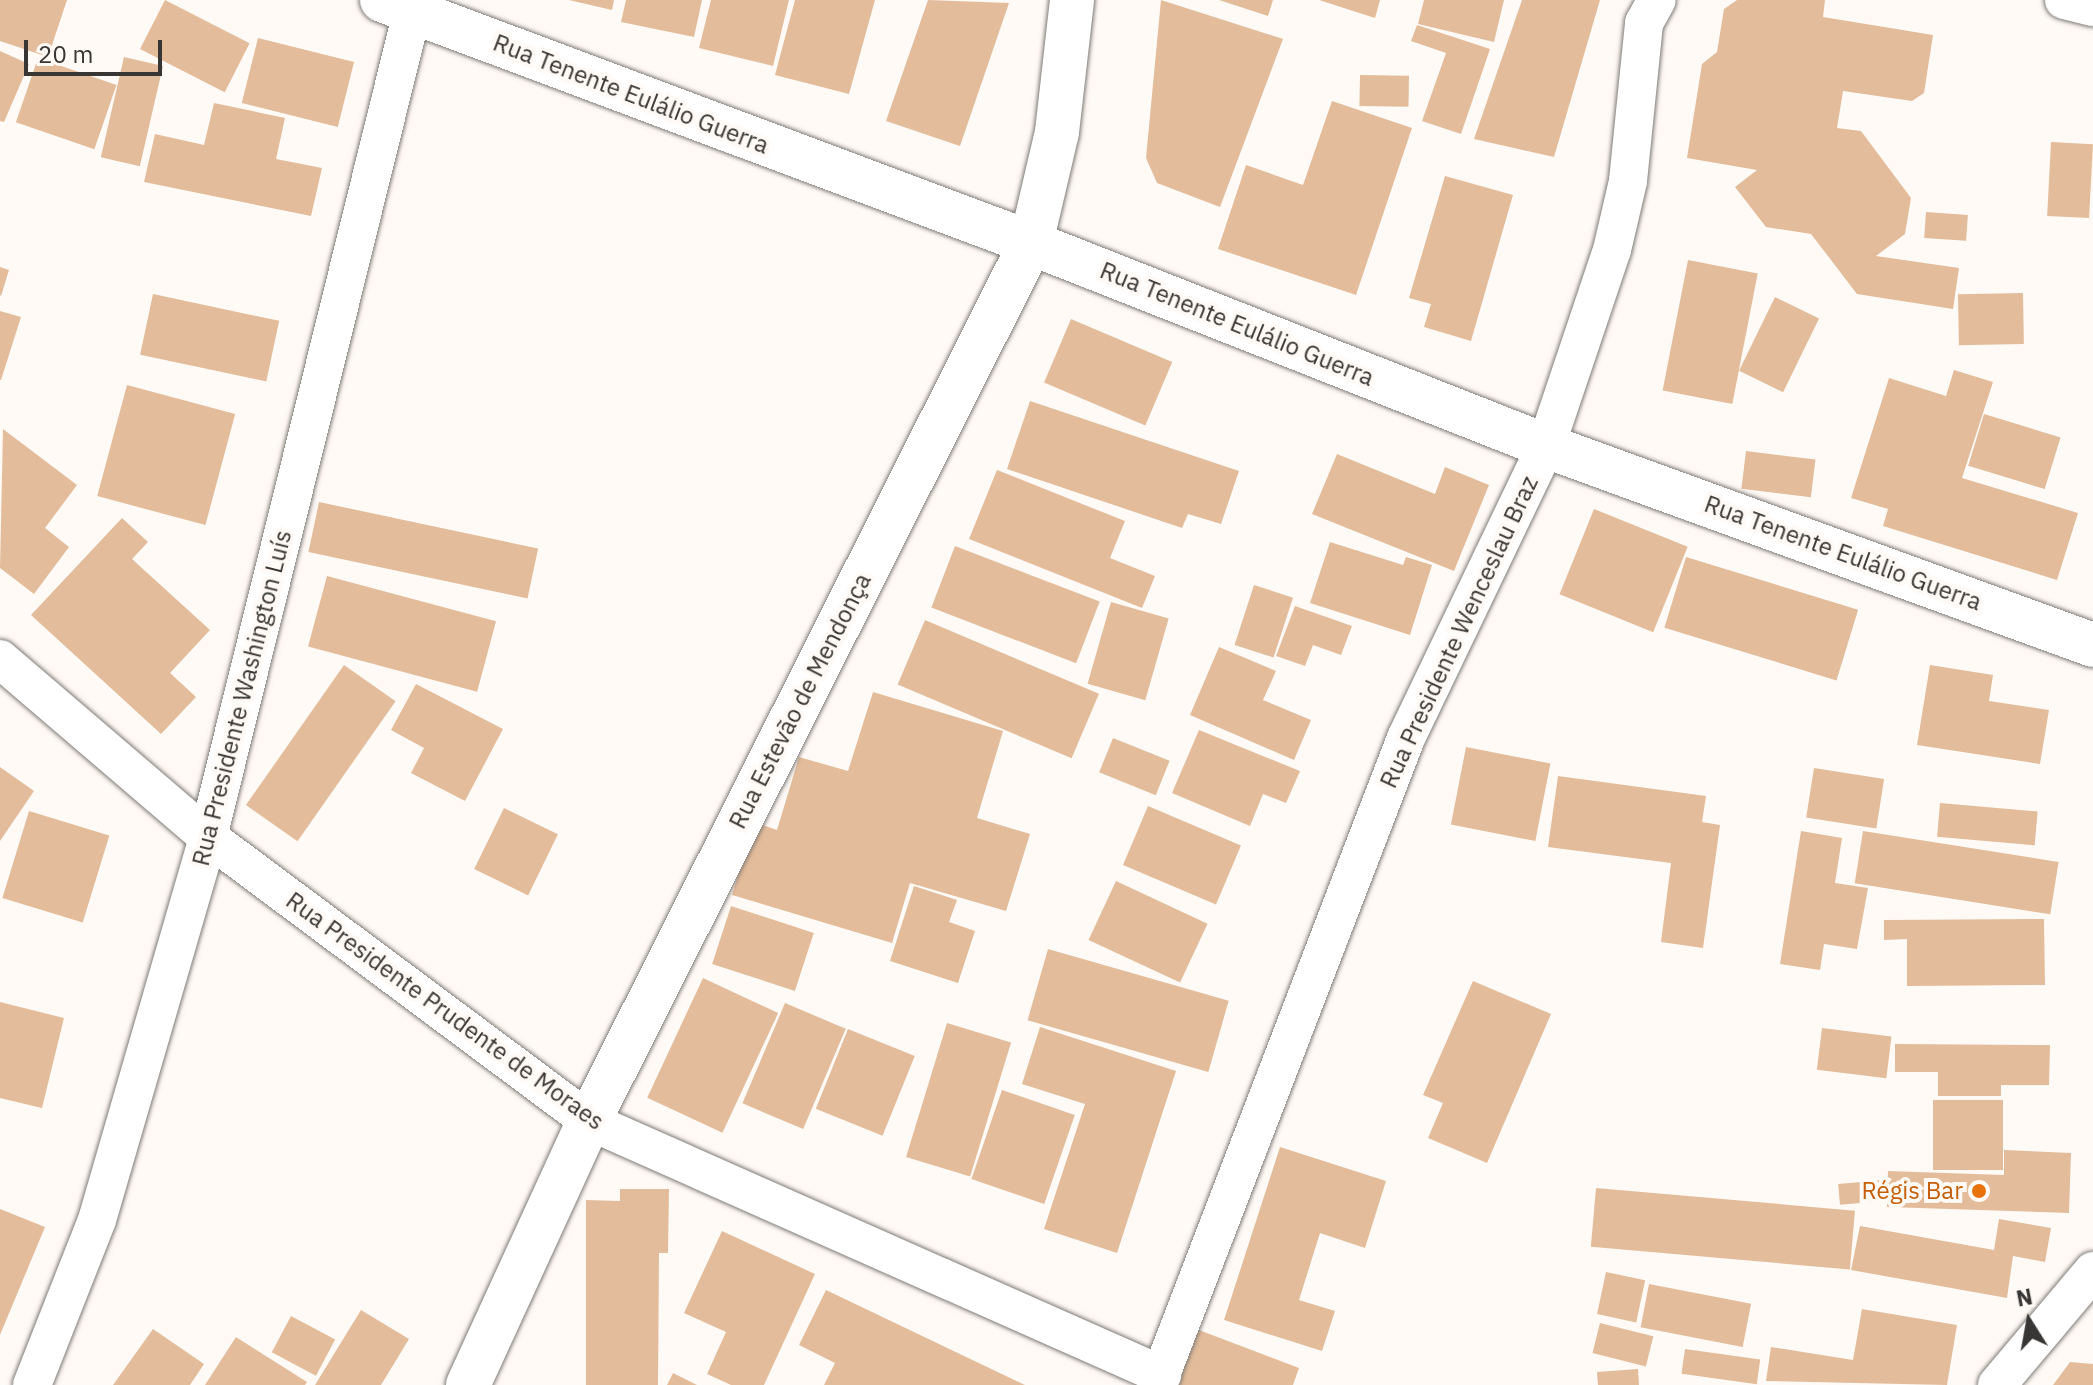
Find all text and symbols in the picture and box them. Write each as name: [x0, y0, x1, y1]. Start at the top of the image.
scale bar: [28, 24, 166, 74]
street label: Rua Tenente Eulálio Guerra: [489, 28, 773, 160]
text: 20 m: [38, 38, 93, 70]
street label: Rua Tenente Eulálio Guerra: [1096, 256, 1378, 392]
street label: Rua Presidente Wenceslau Braz: [1374, 471, 1544, 793]
street label: Rua Tenente Eulálio Guerra: [1700, 489, 1986, 617]
street label: Rua Presidente Washington Luís: [186, 527, 298, 869]
street label: Rua Estevão de Mendonça: [723, 568, 877, 834]
street label: Rua Presidente Prudente de Moraes: [280, 886, 610, 1136]
place label: Régis Bar: [1862, 1177, 1963, 1205]
marker: Régis Bar: [1970, 1182, 1988, 1200]
north arrow: [1989, 1281, 2069, 1361]
text: N: [2014, 1281, 2035, 1313]

